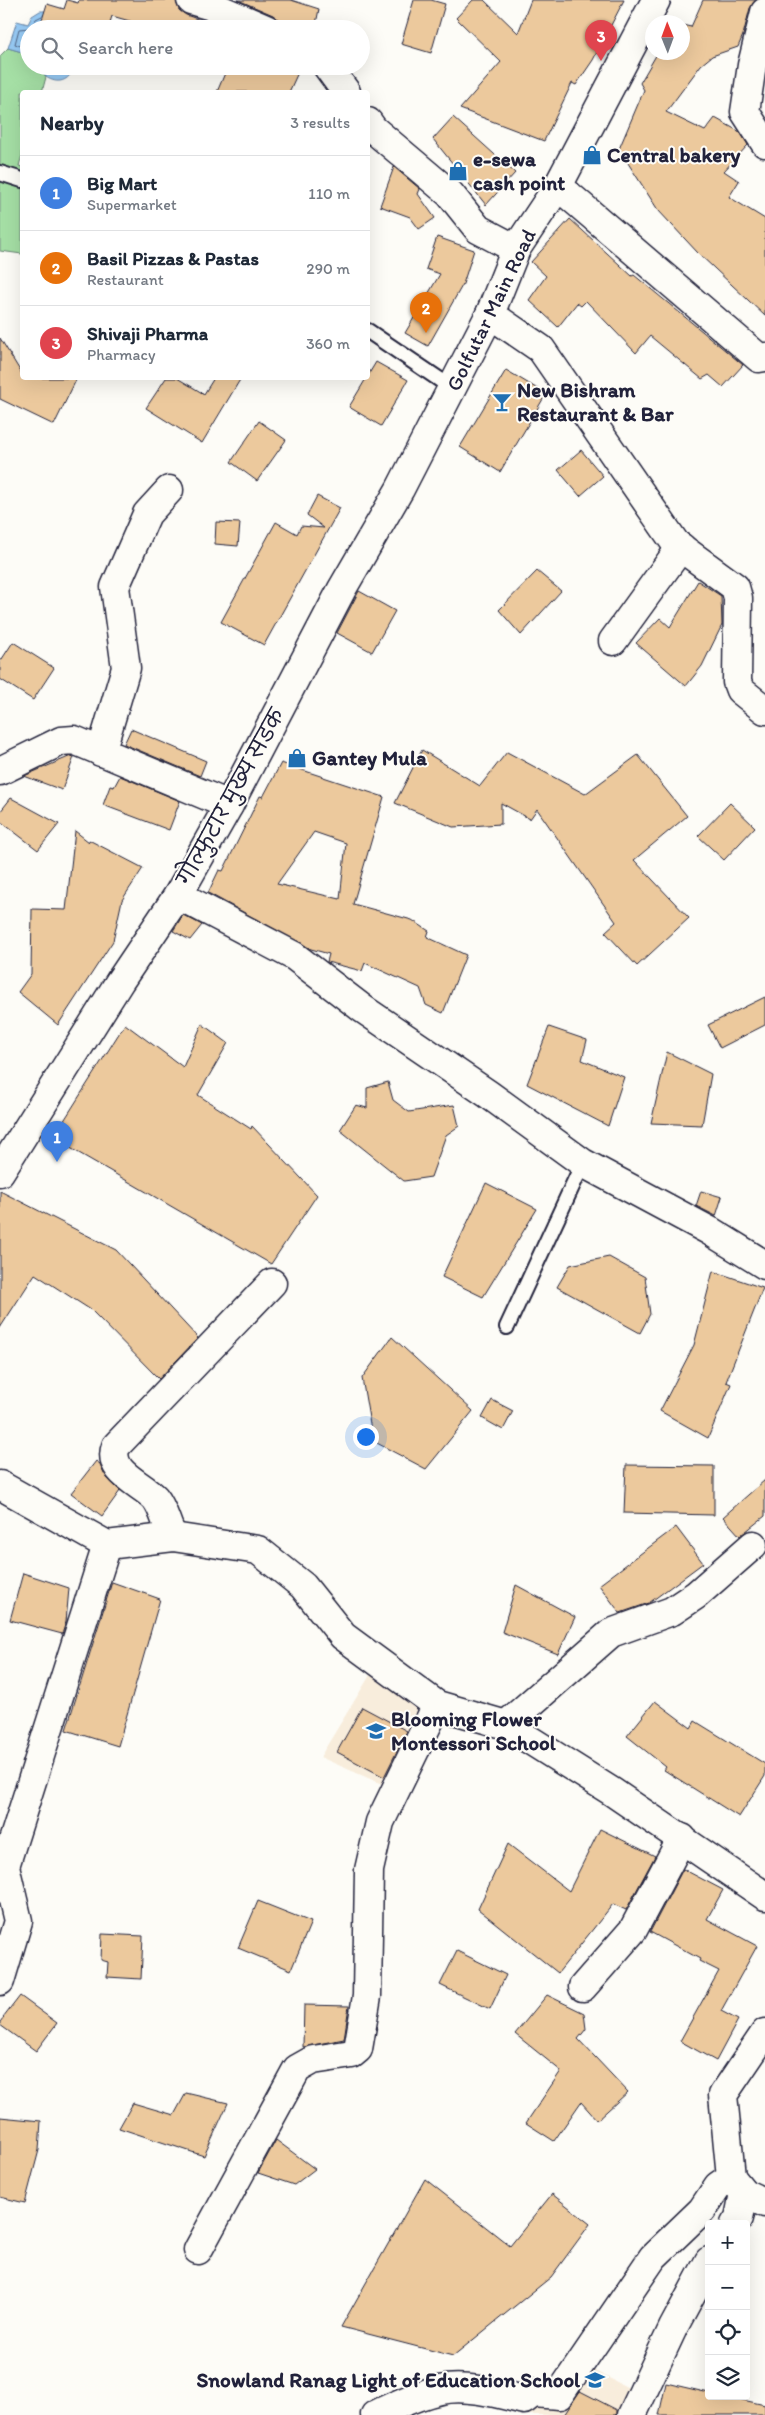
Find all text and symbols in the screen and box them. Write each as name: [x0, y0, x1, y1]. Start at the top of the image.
north arrow: [645, 15, 690, 60]
search box: [20, 20, 370, 75]
pin: 3: [585, 20, 617, 61]
icon: search: [38, 34, 66, 62]
text: Search here: [78, 36, 173, 59]
text: Nearby: [40, 110, 104, 135]
text: 3 results: [290, 113, 350, 132]
place label: Central bakery: [607, 142, 741, 168]
shop icon: Central bakery: [581, 144, 603, 166]
place label: e-sewa cash point: [473, 146, 565, 196]
shop icon: e-sewa cash point: [447, 160, 469, 182]
text: Big Mart: [87, 172, 157, 195]
text: 1: [52, 184, 60, 203]
text: 110 m: [308, 184, 350, 203]
text: Supermarket: [87, 195, 177, 214]
street label: Golfutar Main Road: [440, 224, 541, 395]
text: Basil Pizzas & Pastas: [87, 247, 259, 270]
text: 2: [52, 259, 60, 278]
text: 290 m: [306, 259, 350, 278]
text: Restaurant: [87, 270, 164, 289]
pin: 2: [410, 292, 442, 333]
text: Shivaji Pharma: [87, 322, 208, 345]
text: 3: [52, 334, 60, 353]
text: 360 m: [306, 334, 350, 353]
text: Pharmacy: [87, 345, 155, 364]
place label: New Bishram Restaurant & Bar: [517, 377, 674, 426]
bar icon: New Bishram Restaurant & Bar: [491, 391, 513, 413]
street label: गोल्फुटार मुख्य सडक: [169, 701, 294, 892]
place label: Gantey Mula: [312, 745, 428, 771]
shop icon: Gantey Mula: [286, 747, 308, 769]
pin: 1: [41, 1121, 73, 1162]
your location: [353, 1424, 379, 1450]
place label: Blooming Flower Montessori School: [391, 1706, 557, 1755]
school or university icon: Blooming Flower Montessori School: [365, 1720, 387, 1742]
map controls: [705, 2220, 750, 2400]
button: +: [705, 2220, 750, 2265]
button: −: [705, 2265, 750, 2310]
button: locate: [705, 2310, 750, 2355]
button: layers: [705, 2355, 750, 2400]
place label: Snowland Ranag Light of Education School: [197, 2367, 581, 2393]
school or university icon: Snowland Ranag Light of Education School: [584, 2369, 606, 2391]

